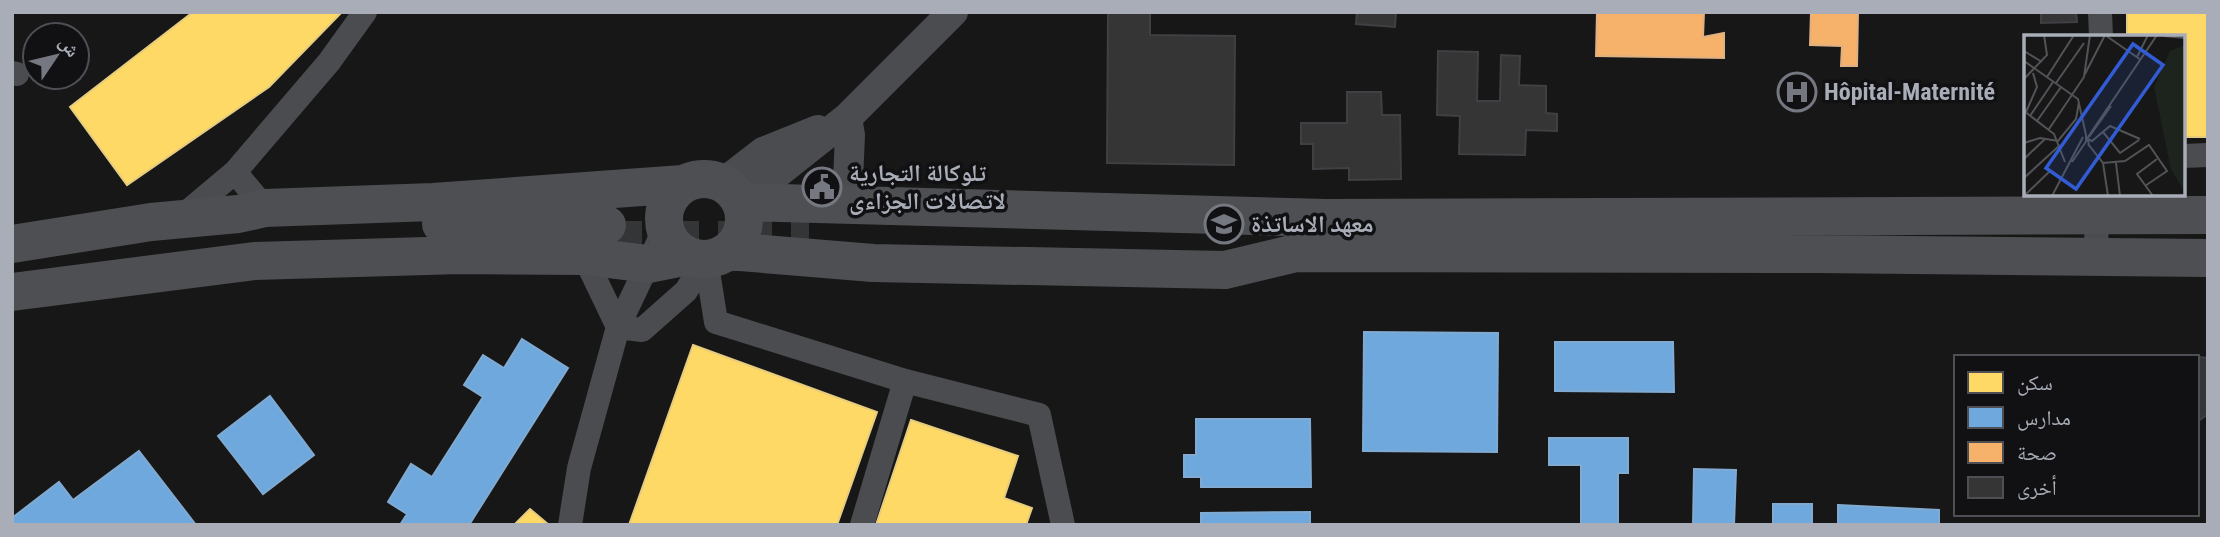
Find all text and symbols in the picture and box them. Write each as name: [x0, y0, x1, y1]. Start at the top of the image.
north arrow: [21, 21, 91, 91]
text: ش: [54, 32, 85, 61]
inset map: [2024, 35, 2185, 196]
hospital icon: Hôpital-Maternité: [1776, 71, 1818, 113]
place label: Hôpital-Maternité: [1824, 78, 1995, 106]
place label: تلوكالة التجارية لاتصالات الجزاءى: [849, 159, 1006, 215]
public building icon: تلوكالة التجارية لاتصالات الجزاءى: [801, 166, 843, 208]
school or university icon: معهد الاساتذة: [1203, 203, 1245, 245]
place label: معهد الاساتذة: [1251, 210, 1374, 238]
legend: [1954, 355, 2199, 516]
text: سكن: [2017, 371, 2053, 396]
text: مدارس: [2017, 406, 2071, 431]
text: صحة: [2017, 441, 2057, 465]
text: أخرى: [2017, 475, 2057, 500]

